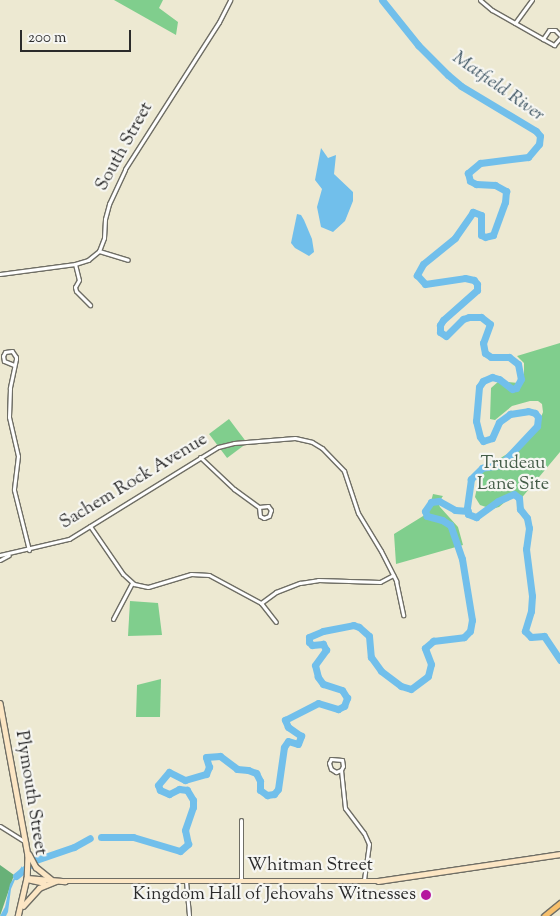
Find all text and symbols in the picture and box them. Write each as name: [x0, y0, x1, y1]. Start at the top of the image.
scale bar: [22, 20, 134, 52]
text: 200 m: [28, 28, 67, 49]
water label: Matfield River: [448, 47, 548, 127]
street label: South Street: [92, 99, 158, 195]
street label: Sachem Rock Avenue: [56, 429, 212, 535]
park label: Trudeau Lane Site: [477, 454, 549, 496]
street label: Plymouth Street: [9, 729, 51, 857]
street label: Whitman Street: [247, 855, 373, 877]
place label: Kingdom Hall of Jehovahs Witnesses: [133, 884, 416, 906]
marker: Kingdom Hall of Jehovahs Witnesses: [420, 889, 432, 901]

